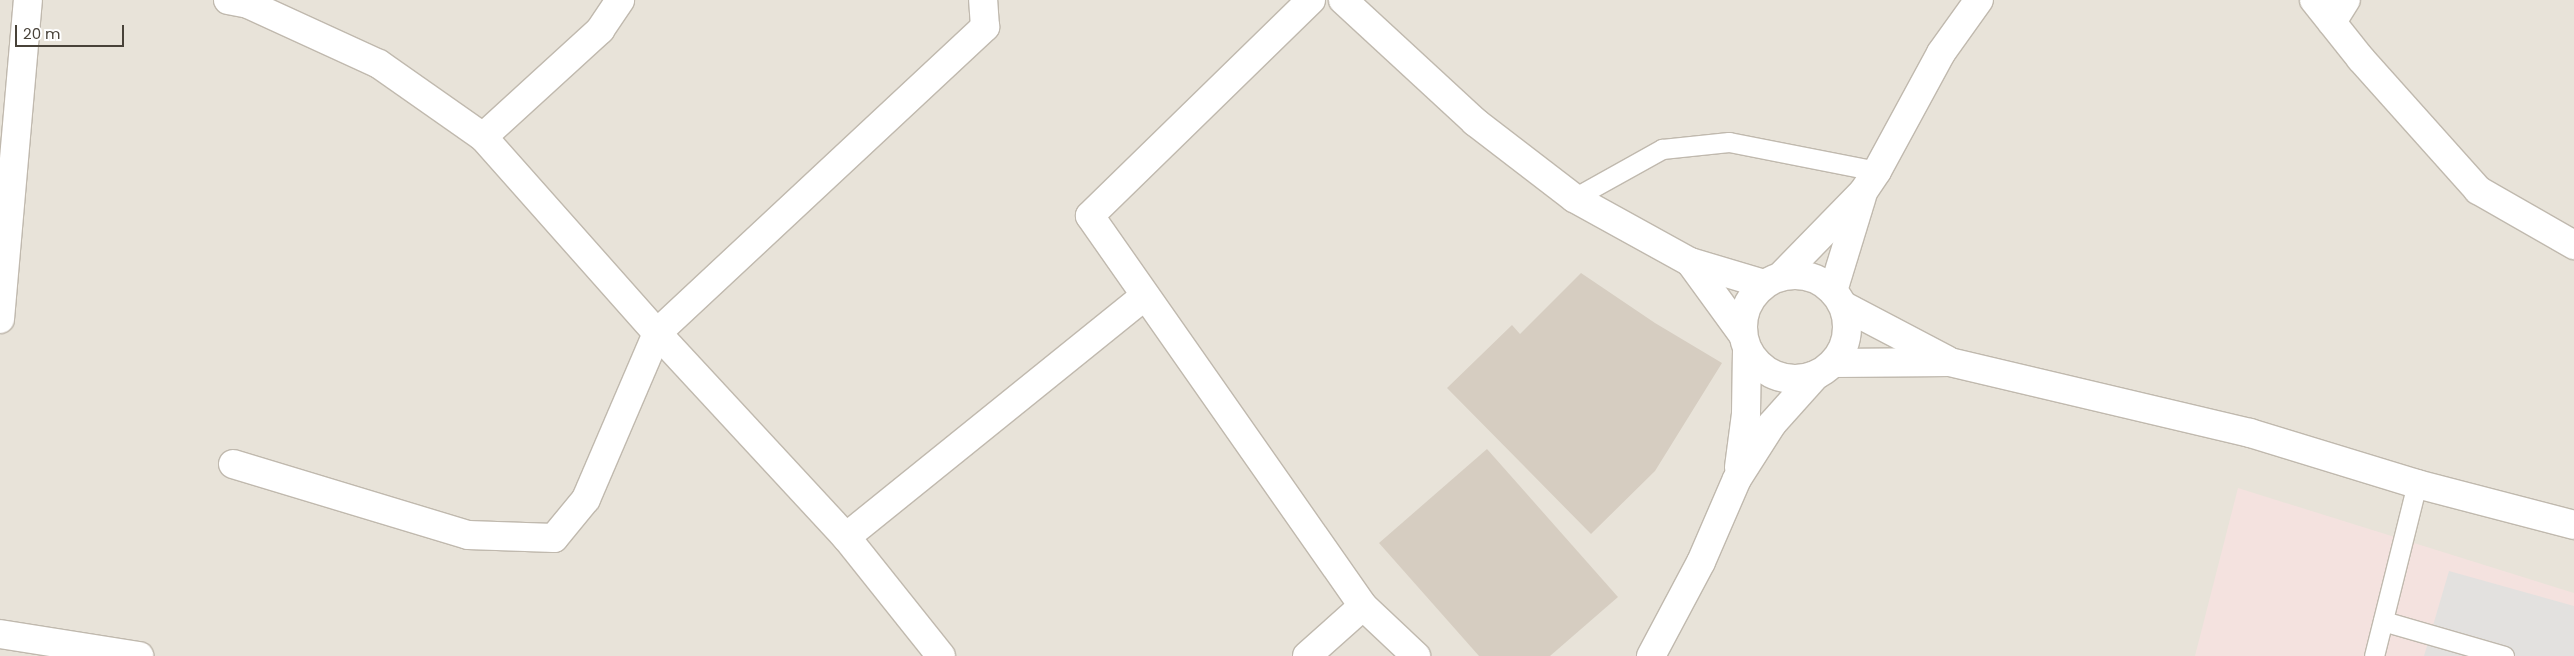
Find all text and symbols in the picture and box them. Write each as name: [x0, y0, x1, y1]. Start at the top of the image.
scale bar: [18, 15, 126, 47]
text: 20 m: [23, 23, 61, 44]

